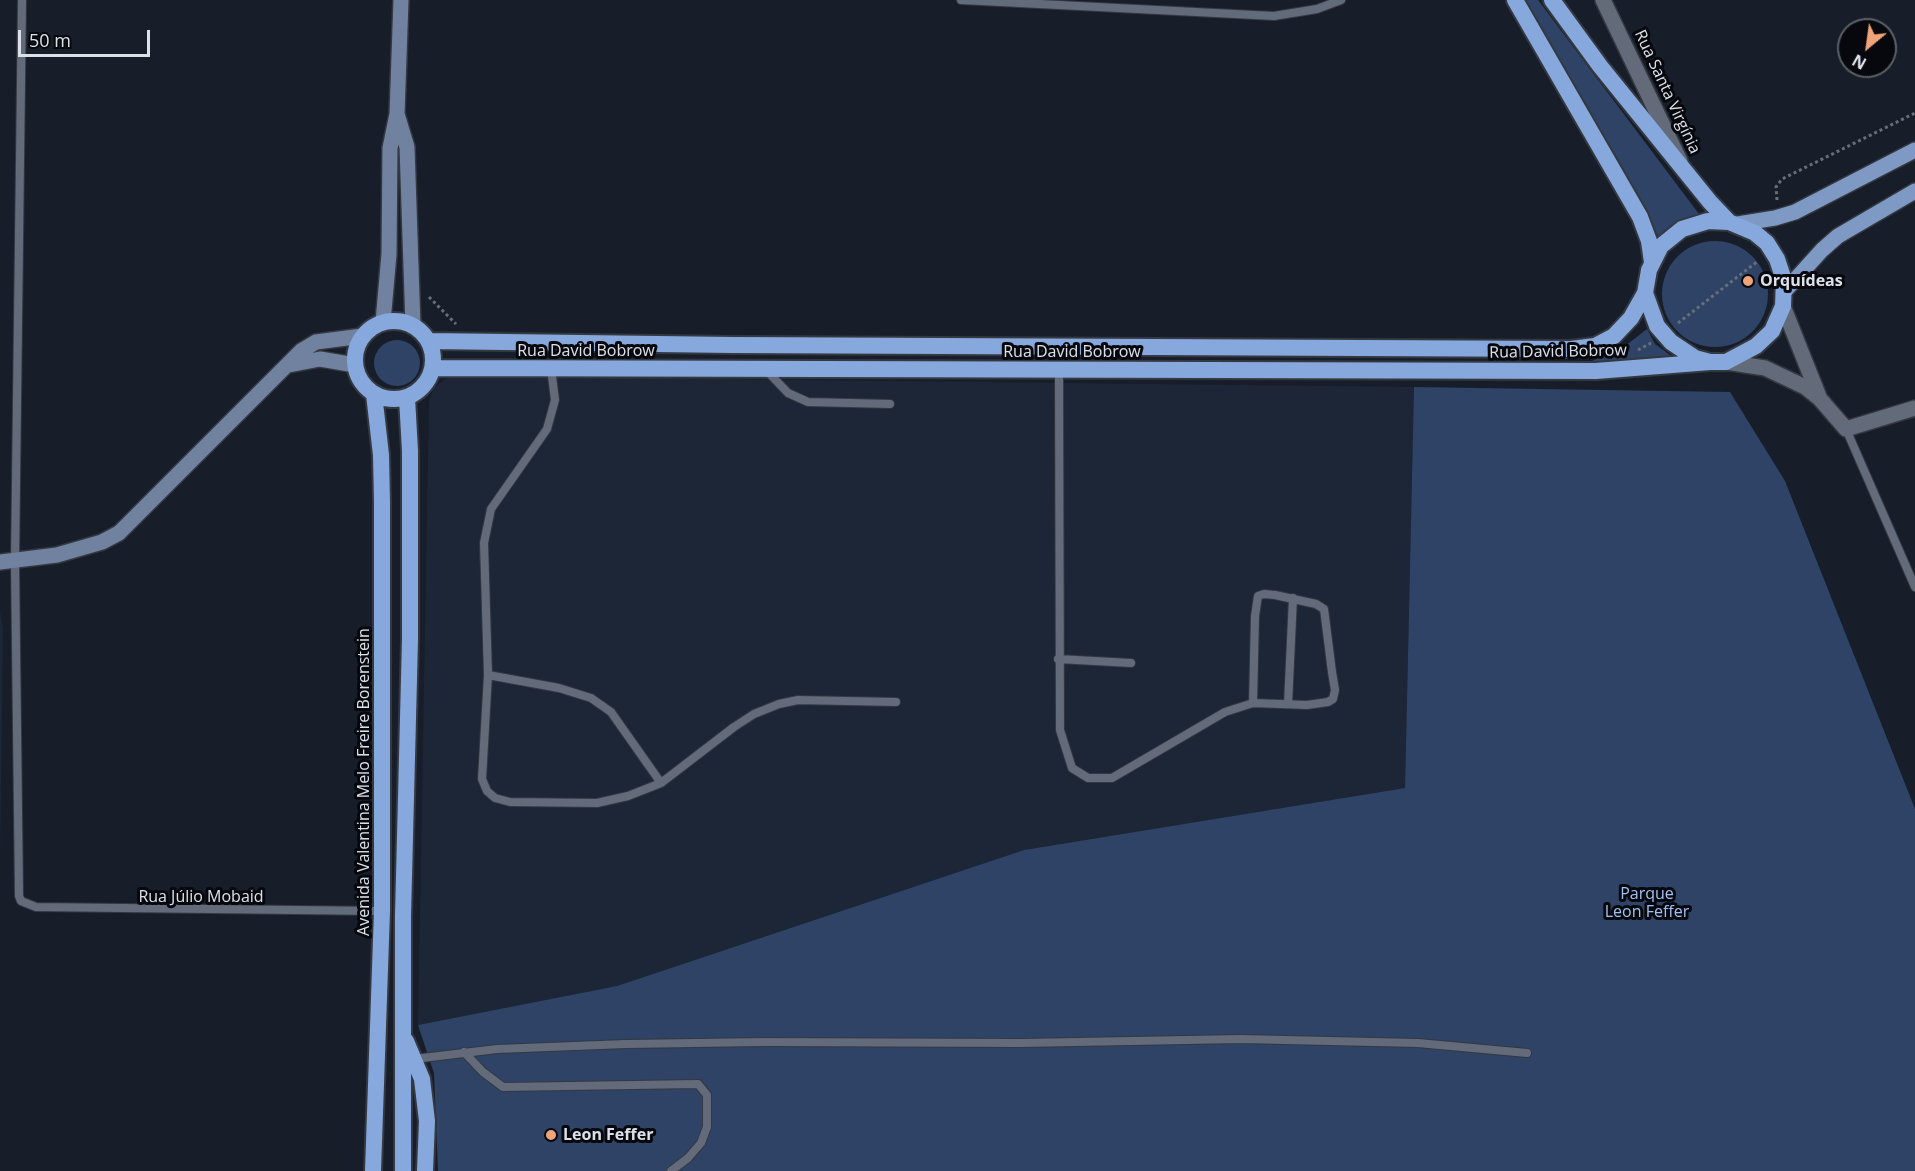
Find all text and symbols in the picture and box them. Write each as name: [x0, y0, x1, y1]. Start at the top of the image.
scale bar: [21, 18, 153, 56]
north arrow: [1837, 18, 1897, 78]
street label: Rua Santa Virgínia: [1630, 27, 1704, 157]
text: 50 m: [29, 28, 71, 52]
text: N: [1848, 49, 1870, 75]
place label: Orquídeas: [1760, 271, 1843, 291]
marker: Orquídeas: [1741, 274, 1755, 288]
street label: Rua David Bobrow: [517, 341, 655, 361]
street label: Rua David Bobrow: [1489, 341, 1627, 363]
street label: Rua David Bobrow: [1003, 342, 1141, 362]
street label: Avenida Valentina Melo Freire Borenstein: [354, 628, 374, 936]
park label: Parque Leon Feffer: [1605, 884, 1689, 922]
street label: Rua Júlio Mobaid: [138, 887, 264, 907]
place label: Leon Feffer: [563, 1125, 653, 1145]
marker: Leon Feffer: [544, 1128, 558, 1142]

